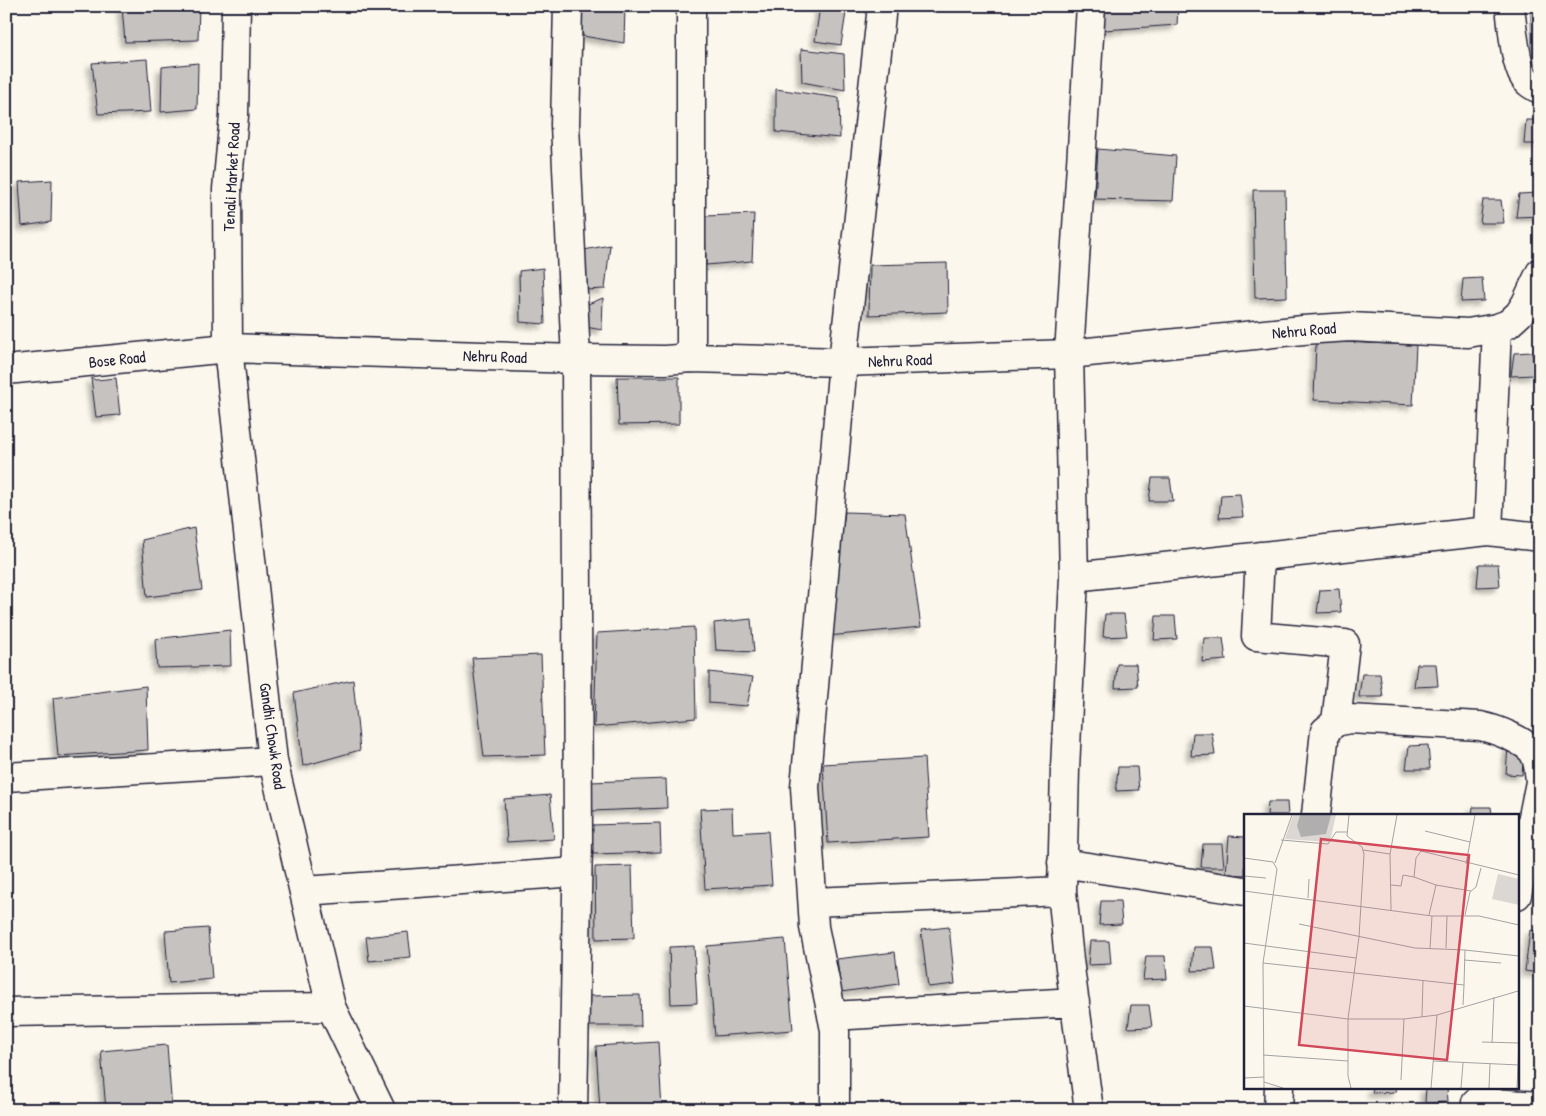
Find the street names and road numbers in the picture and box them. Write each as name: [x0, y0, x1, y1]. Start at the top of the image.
street label: Tenali Market Road: [217, 122, 245, 232]
street label: Nehru Road: [1271, 316, 1337, 344]
street label: Nehru Road: [463, 344, 527, 368]
street label: Bose Road: [88, 345, 146, 373]
street label: Nehru Road: [868, 348, 932, 372]
street label: Gandhi Chowk Road: [255, 681, 291, 791]

